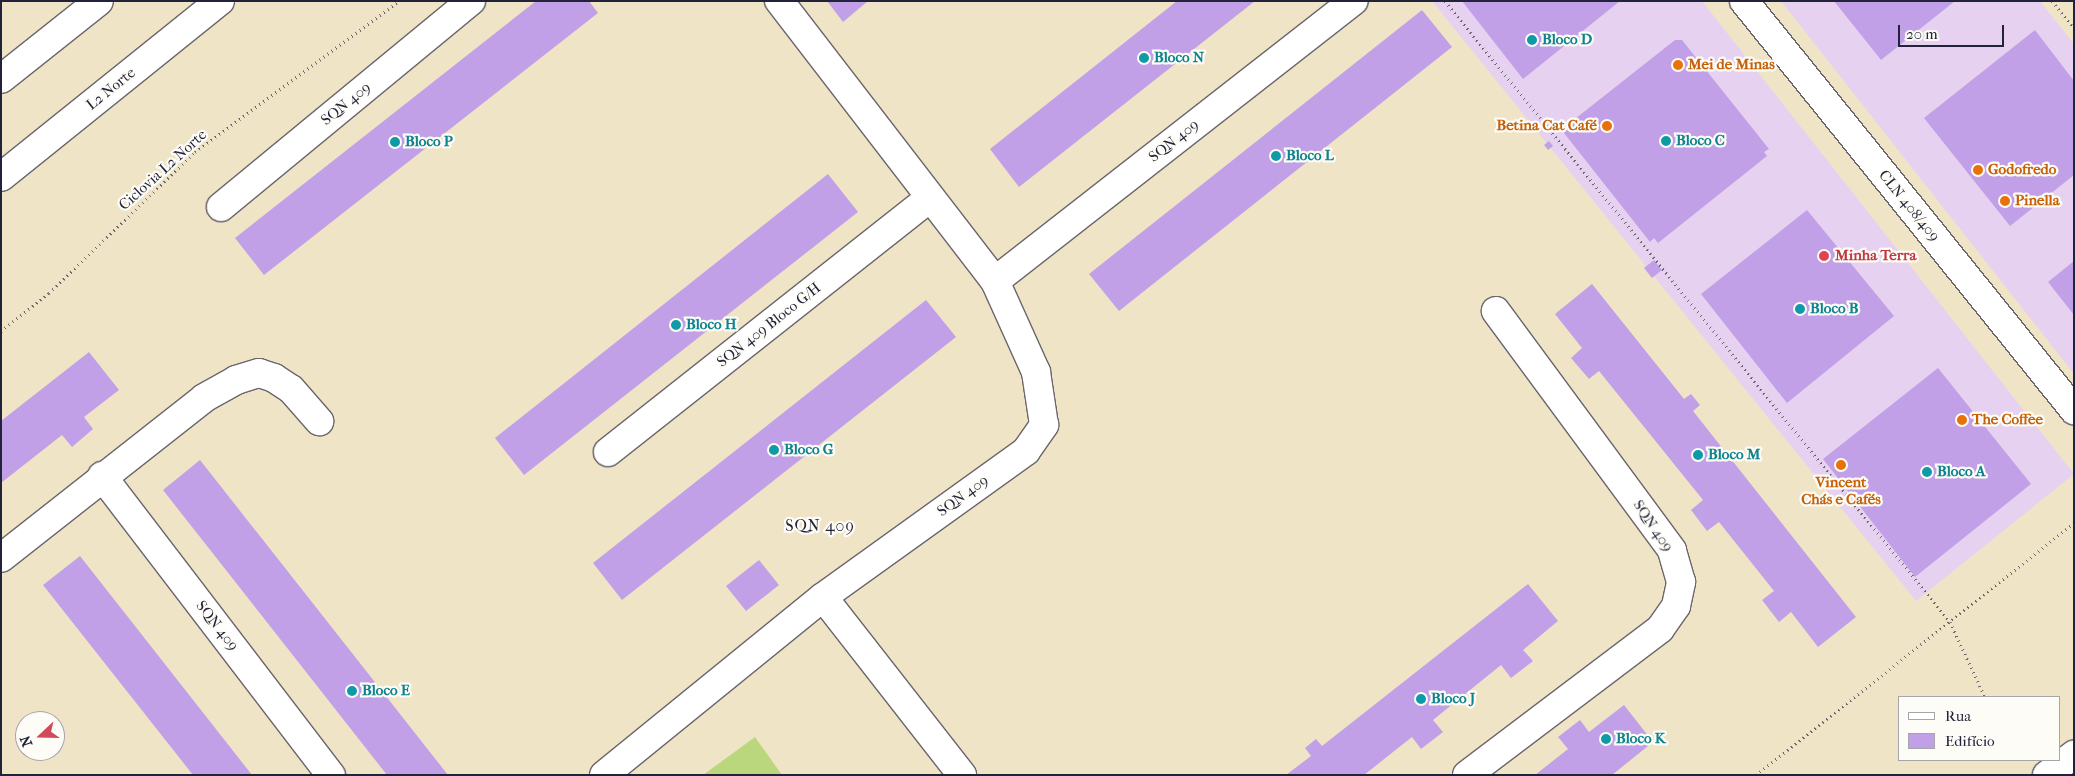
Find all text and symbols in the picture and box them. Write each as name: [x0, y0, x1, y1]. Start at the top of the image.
scale bar: [1900, 15, 2006, 47]
text: 20 m: [1906, 25, 1938, 43]
place label: Bloco D: [1542, 31, 1592, 49]
marker: Bloco D: [1526, 34, 1538, 46]
place label: Bloco N: [1154, 49, 1204, 67]
marker: Bloco N: [1138, 52, 1150, 64]
place label: Mei de Minas: [1688, 56, 1775, 74]
marker: Mei de Minas: [1672, 59, 1684, 71]
street label: L2 Norte: [83, 64, 139, 114]
street label: SQN 409: [318, 79, 374, 129]
street label: SQN 409: [1145, 116, 1203, 166]
place label: Betina Cat Café: [1496, 117, 1597, 135]
marker: Betina Cat Café: [1601, 120, 1613, 132]
street label: Ciclovia L2 Norte: [115, 126, 211, 214]
place label: Bloco C: [1676, 132, 1725, 150]
place label: Bloco P: [405, 133, 453, 151]
marker: Bloco C: [1660, 135, 1672, 147]
marker: Bloco P: [389, 136, 401, 148]
place label: Bloco L: [1286, 147, 1334, 165]
marker: Bloco L: [1270, 150, 1282, 162]
place label: Godofredo: [1988, 161, 2056, 179]
marker: Godofredo: [1972, 164, 1984, 176]
street label: CLN 408/409: [1875, 167, 1943, 245]
place label: Pinella: [2015, 192, 2060, 210]
marker: Pinella: [1999, 195, 2011, 207]
place label: Minha Terra: [1835, 247, 1916, 265]
marker: Minha Terra: [1817, 249, 1831, 263]
street label: SQN 409 Bloco G/H: [713, 279, 825, 371]
place label: Bloco B: [1810, 300, 1859, 318]
marker: Bloco B: [1794, 303, 1806, 315]
place label: Bloco H: [686, 316, 737, 334]
marker: Bloco H: [670, 319, 682, 331]
place label: The Coffee: [1972, 411, 2043, 429]
marker: The Coffee: [1956, 414, 1968, 426]
place label: Bloco G: [784, 441, 833, 459]
marker: Bloco G: [768, 444, 780, 456]
place label: Bloco M: [1708, 446, 1761, 464]
marker: Bloco M: [1692, 449, 1704, 461]
marker: Vincent Chás e Cafés: [1835, 459, 1847, 471]
place label: Bloco A: [1937, 463, 1986, 481]
marker: Bloco A: [1921, 466, 1933, 478]
street label: SQN 409: [934, 471, 992, 521]
place label: Vincent Chás e Cafés: [1801, 473, 1881, 508]
street label: SQN 409: [1629, 497, 1677, 555]
district label: SQN 409: [784, 516, 856, 536]
street label: SQN 409: [192, 597, 242, 655]
place label: Bloco E: [362, 682, 410, 700]
marker: Bloco E: [346, 685, 358, 697]
place label: Bloco J: [1431, 690, 1475, 708]
marker: Bloco J: [1415, 693, 1427, 705]
legend: [1898, 696, 2060, 761]
text: Rua: [1945, 707, 1971, 725]
north arrow: [15, 711, 65, 761]
place label: Bloco K: [1616, 730, 1666, 748]
text: Edifício: [1945, 732, 1995, 750]
text: N: [17, 733, 36, 749]
marker: Bloco K: [1600, 733, 1612, 745]

